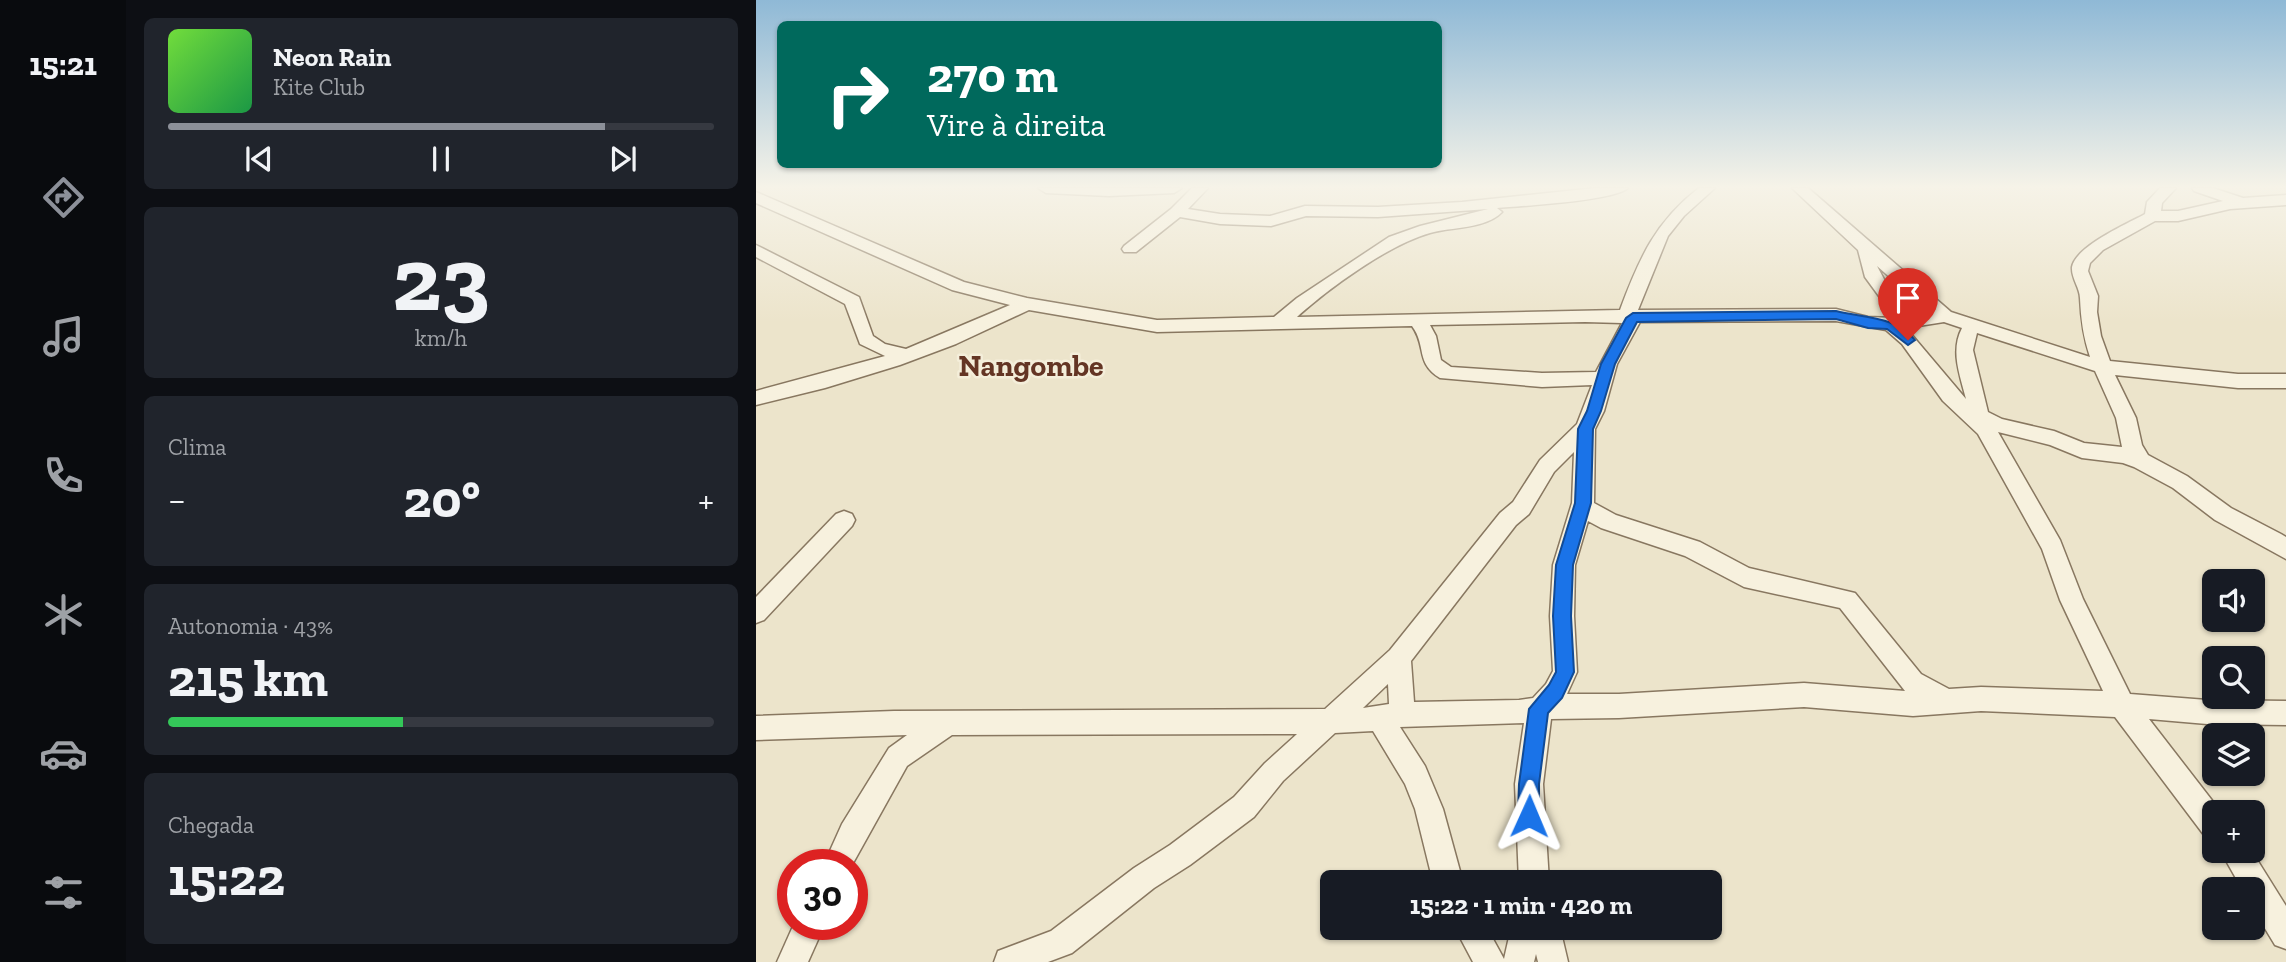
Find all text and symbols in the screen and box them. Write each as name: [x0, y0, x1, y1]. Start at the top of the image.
text: Neon Rain: [273, 41, 391, 73]
text: 15:21: [29, 45, 97, 83]
text: 270 m: [927, 46, 1058, 105]
icon: right: [812, 49, 903, 140]
text: Kite Club: [273, 73, 365, 101]
text: Vire à direita: [927, 106, 1106, 144]
icon: previous: [240, 140, 278, 178]
icon: pause: [422, 140, 460, 178]
icon: next: [604, 140, 642, 178]
icon: directions: [39, 173, 88, 222]
text: 23: [392, 224, 490, 333]
pin: [1878, 268, 1938, 340]
icon: arrive: [1889, 279, 1927, 317]
icon: music: [39, 312, 88, 361]
text: km/h: [415, 324, 467, 352]
district label: Nangombe: [958, 348, 1104, 384]
text: Clima: [168, 433, 226, 461]
icon: phone: [39, 451, 88, 500]
text: 20°: [404, 468, 480, 530]
text: −: [168, 477, 186, 523]
text: +: [698, 477, 714, 523]
map controls: [2202, 569, 2265, 940]
button: sound: [2202, 569, 2265, 632]
icon: climate: [39, 590, 88, 639]
text: Autonomia · 43%: [168, 612, 333, 640]
button: search: [2202, 646, 2265, 709]
text: 215 km: [168, 647, 328, 709]
button: layers: [2202, 723, 2265, 786]
icon: car: [39, 729, 88, 778]
position arrow: [1492, 779, 1566, 853]
button: +: [2202, 800, 2265, 863]
text: Chegada: [168, 811, 254, 839]
text: 15:22: [168, 846, 285, 908]
speed limit sign: 30: [777, 849, 868, 940]
icon: filters: [39, 868, 88, 917]
button: −: [2202, 877, 2265, 940]
text: 15:22 · 1 min · 420 m: [1410, 889, 1632, 921]

